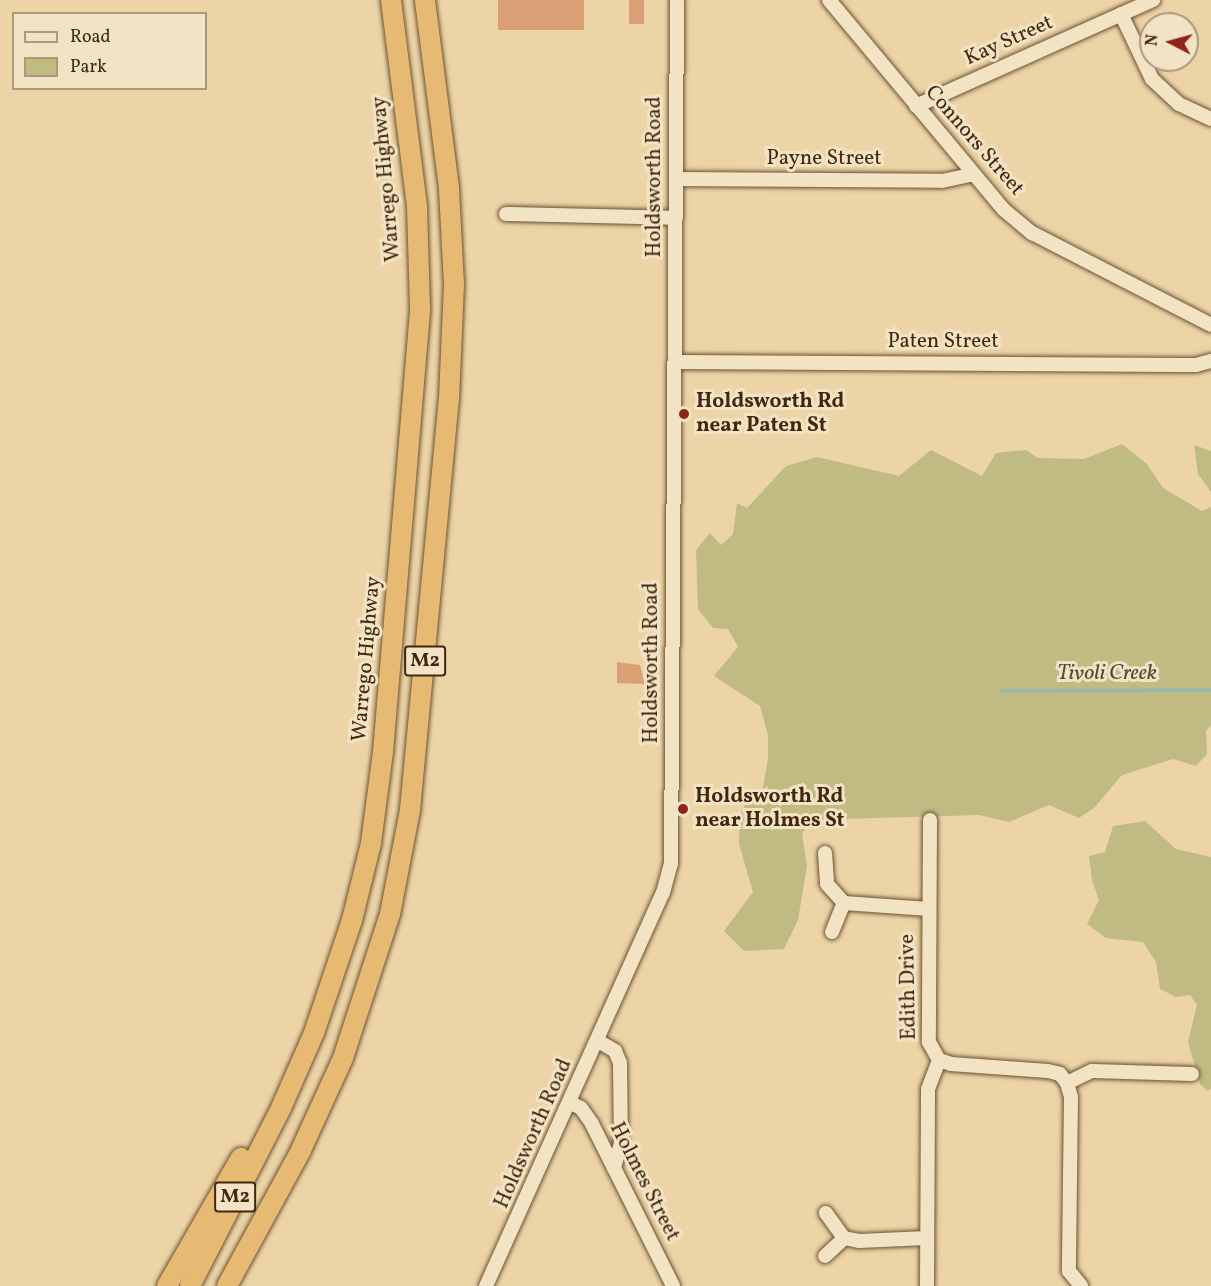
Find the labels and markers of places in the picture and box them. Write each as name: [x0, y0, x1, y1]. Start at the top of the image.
place label: Holdsworth Rd near Paten St: [696, 389, 844, 439]
marker: Holdsworth Rd near Paten St: [677, 407, 691, 421]
place label: Holdsworth Rd near Holmes St: [695, 784, 845, 834]
marker: Holdsworth Rd near Holmes St: [676, 802, 690, 816]

